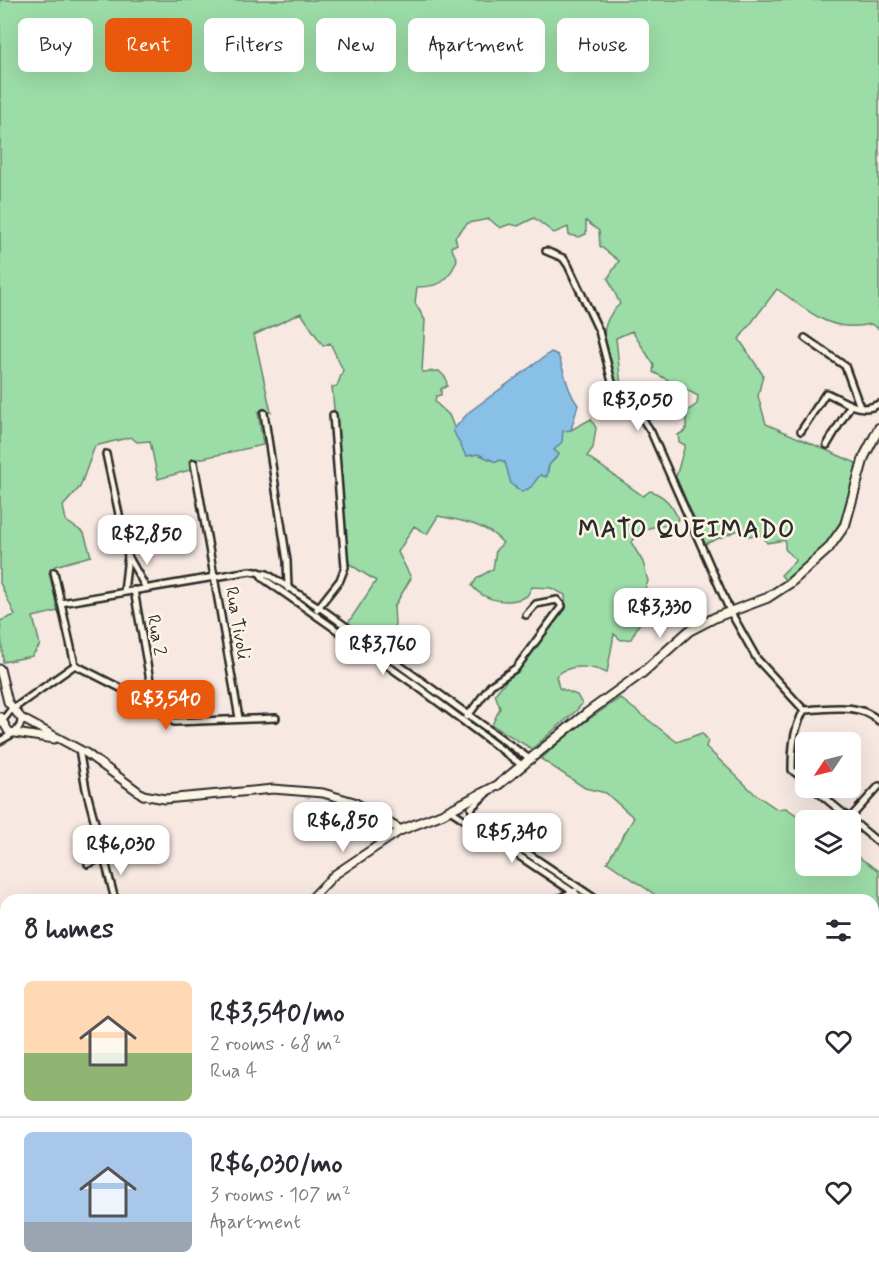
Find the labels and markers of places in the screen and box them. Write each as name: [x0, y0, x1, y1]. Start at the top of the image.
pin: R$3,050: [583, 381, 693, 432]
pin: R$2,850: [92, 515, 202, 566]
pin: R$3,330: [605, 588, 715, 639]
pin: R$3,760: [328, 625, 438, 676]
pin: R$3,540: [111, 680, 221, 731]
pin: R$6,850: [288, 802, 398, 853]
pin: R$5,340: [457, 813, 567, 864]
pin: R$6,030: [66, 825, 176, 876]

